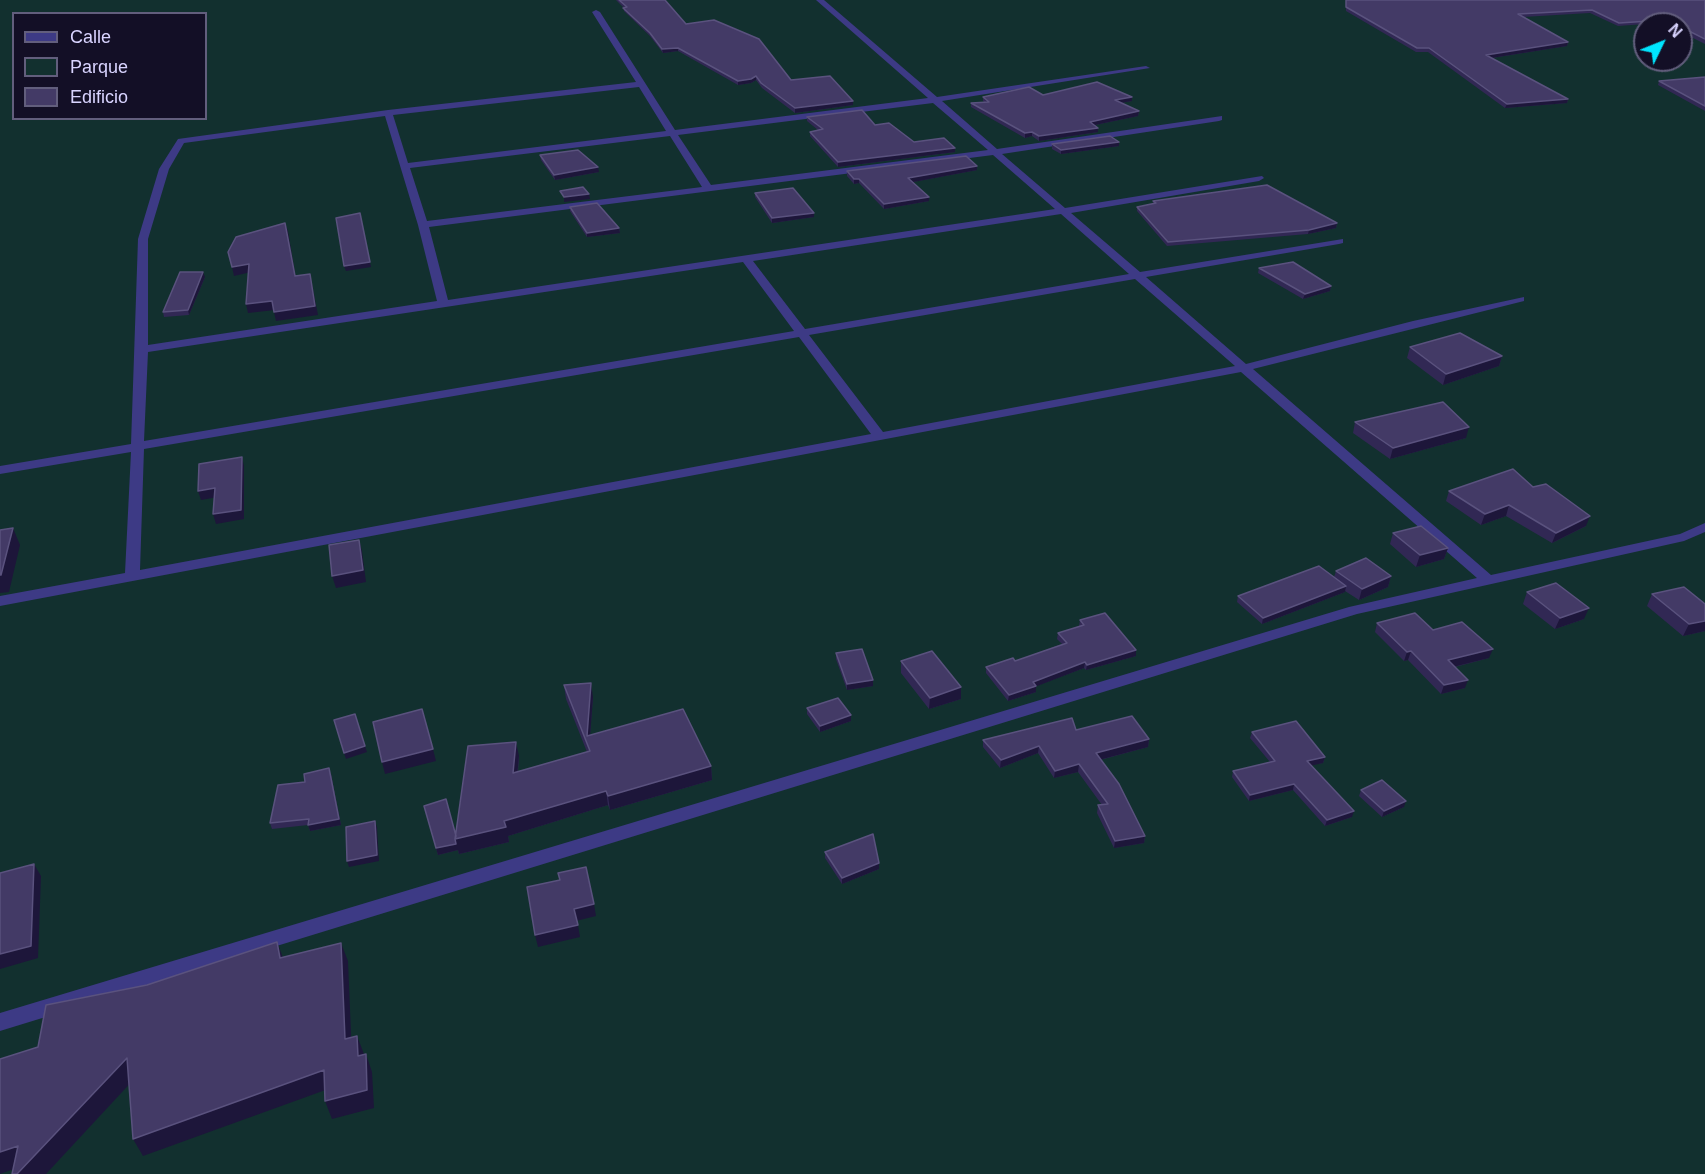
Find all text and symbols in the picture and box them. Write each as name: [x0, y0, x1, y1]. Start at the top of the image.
legend: [12, 12, 207, 120]
north arrow: [1633, 12, 1693, 72]
text: N: [1665, 21, 1685, 41]
text: Calle: [70, 27, 111, 47]
text: Parque: [70, 57, 128, 77]
text: Edificio: [70, 87, 128, 107]

